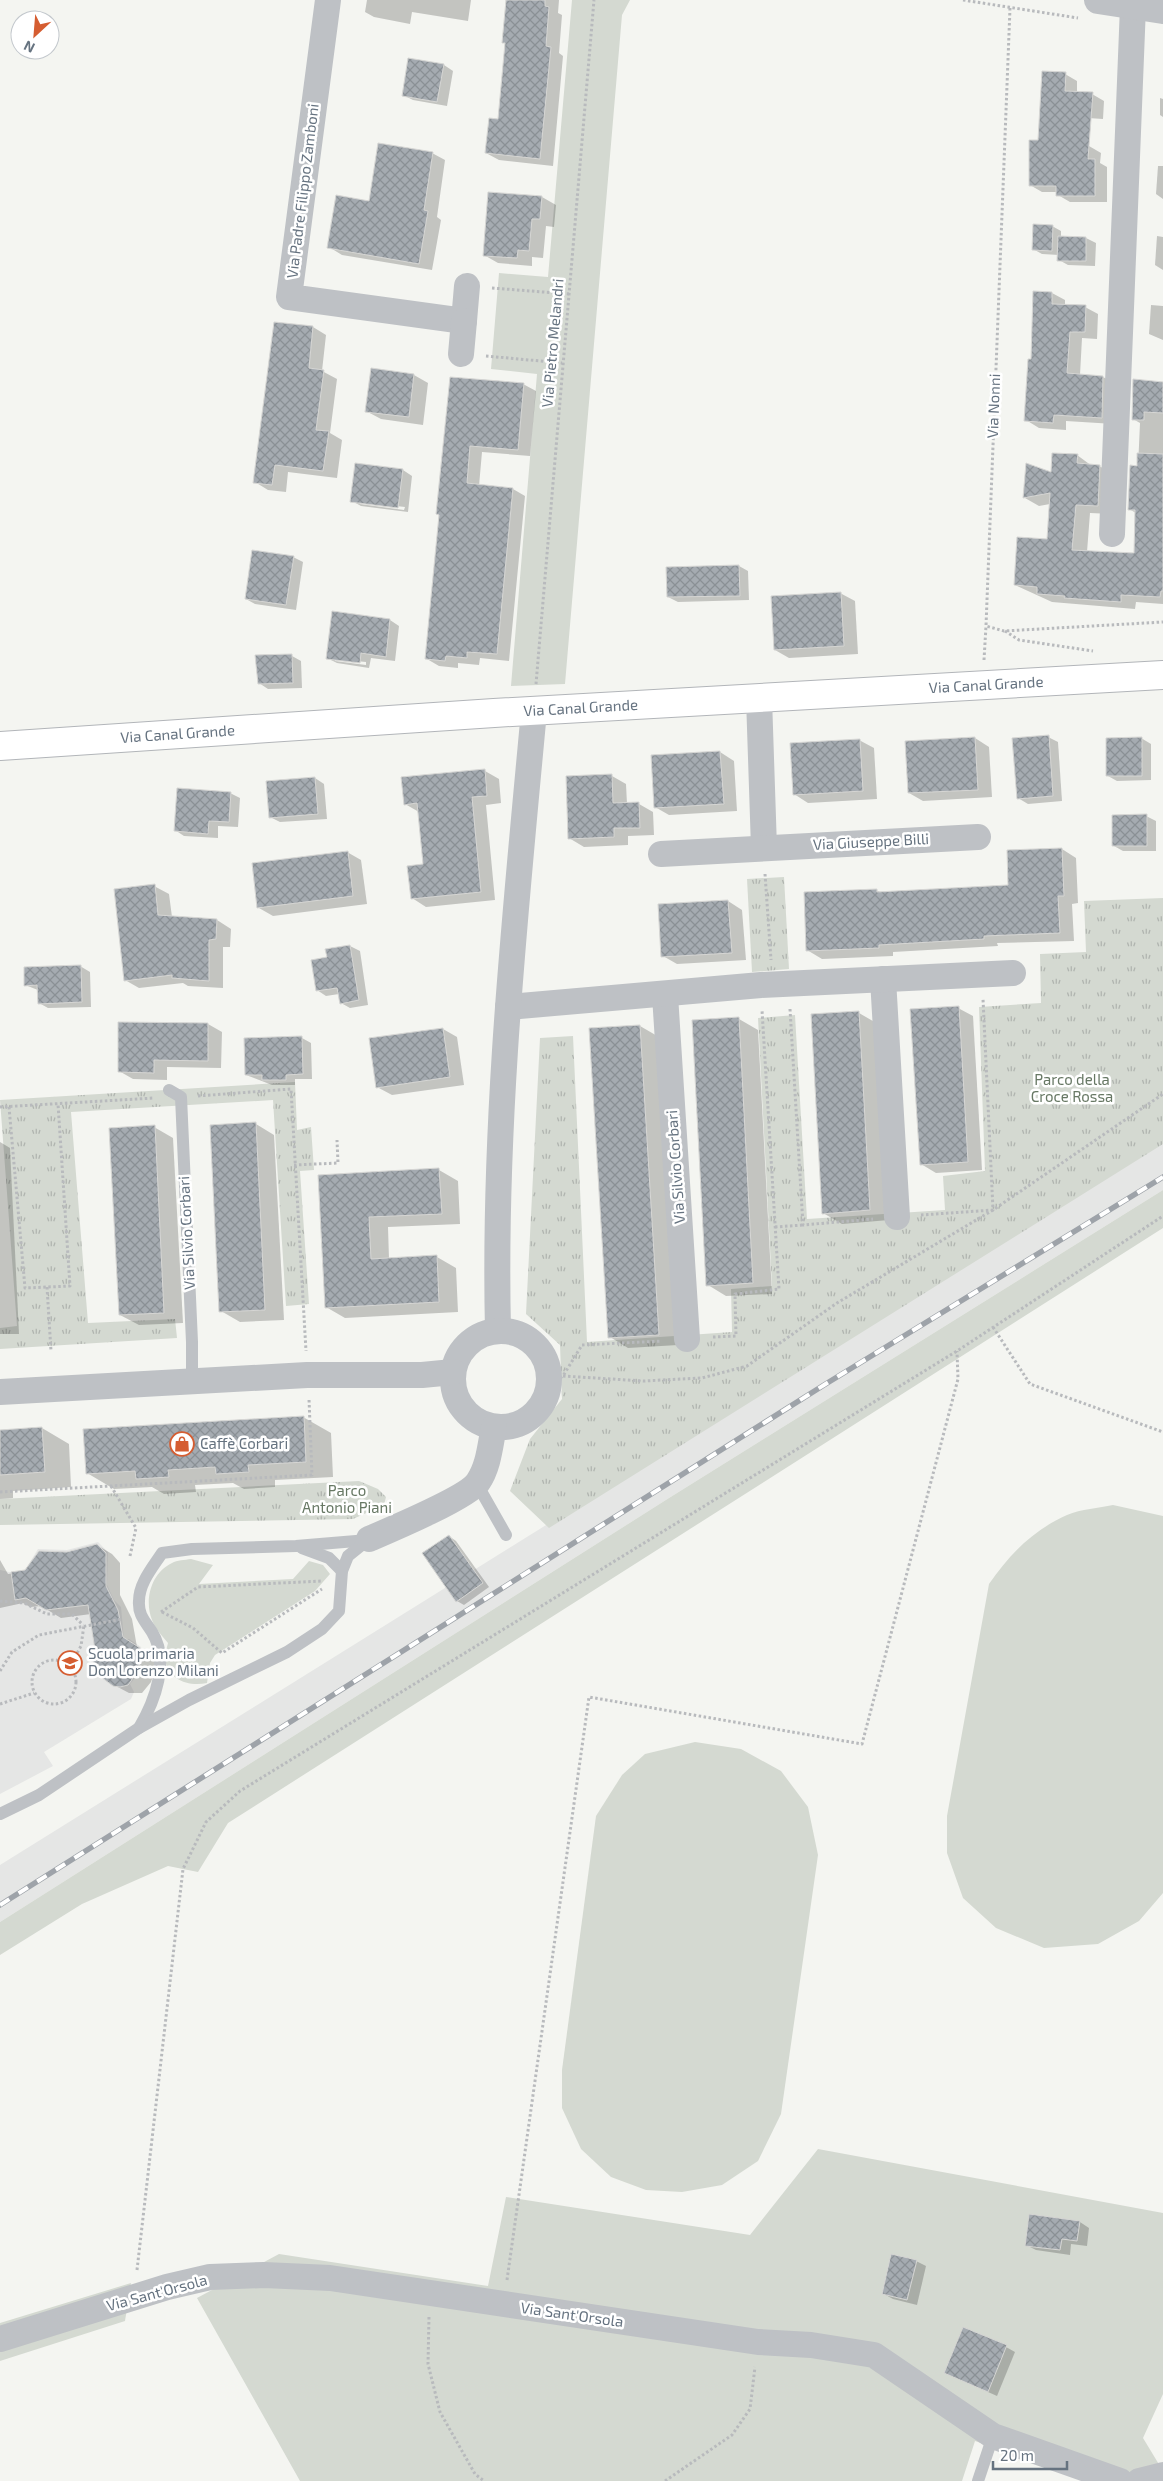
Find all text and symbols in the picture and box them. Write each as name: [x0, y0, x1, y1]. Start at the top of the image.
north arrow: [10, 10, 60, 60]
text: N: [21, 37, 37, 57]
street label: Via Padre Filippo Zamboni: [282, 102, 322, 279]
street label: Via Pietro Melandri: [537, 278, 567, 408]
street label: Via Nonni: [983, 373, 1003, 439]
street label: Via Canal Grande: [928, 672, 1044, 696]
street label: Via Canal Grande: [523, 695, 639, 719]
street label: Via Canal Grande: [120, 720, 235, 746]
street label: Via Giuseppe Billi: [812, 829, 929, 853]
park label: Parco della Croce Rossa: [1031, 1070, 1113, 1105]
street label: Via Silvio Corbari: [662, 1110, 688, 1224]
street label: Via Silvio Corbari: [174, 1176, 198, 1290]
shop icon: Caffè Corbari: [169, 1431, 195, 1457]
place label: Caffè Corbari: [200, 1434, 288, 1452]
park label: Parco Antonio Piani: [302, 1481, 392, 1516]
place label: Scuola primaria Don Lorenzo Milani: [88, 1644, 219, 1679]
school or university icon: Scuola primaria Don Lorenzo Milani: [57, 1650, 83, 1676]
street label: Via Sant'Orsola: [104, 2270, 209, 2314]
street label: Via Sant'Orsola: [520, 2298, 625, 2330]
scale bar: [993, 2438, 1067, 2470]
text: 20 m: [1000, 2446, 1034, 2464]

